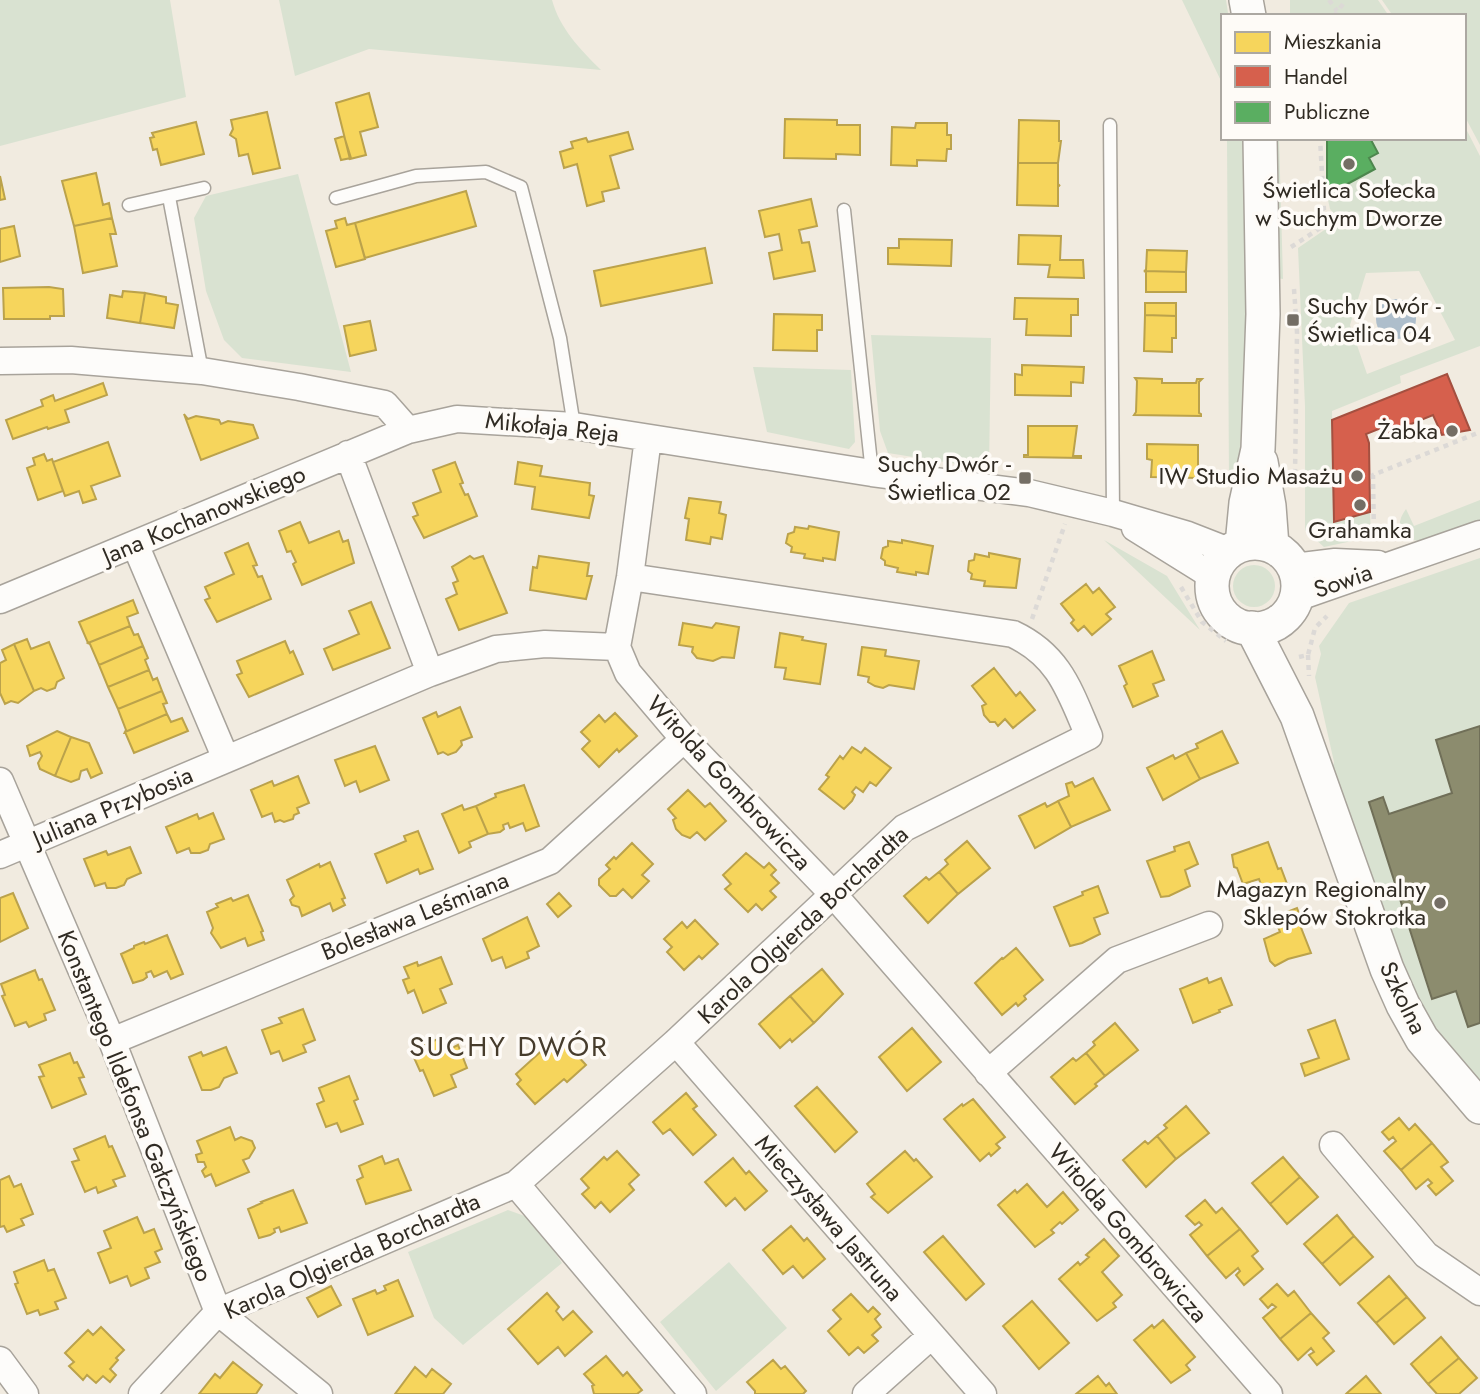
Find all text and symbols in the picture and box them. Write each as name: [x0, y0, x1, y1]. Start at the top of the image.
legend: [1221, 14, 1466, 140]
text: Mieszkania: [1284, 27, 1381, 57]
text: Handel: [1284, 62, 1348, 92]
text: Publiczne: [1284, 97, 1370, 127]
marker: Świetlica Sołecka w Suchym Dworze: [1341, 156, 1357, 172]
place label: Świetlica Sołecka w Suchym Dworze: [1255, 172, 1443, 235]
place label: Suchy Dwór - Świetlica 04: [1307, 288, 1441, 351]
marker: Suchy Dwór - Świetlica 04: [1285, 312, 1301, 328]
street label: Mikołaja Reja: [484, 402, 621, 451]
place label: Żabka: [1378, 413, 1438, 448]
marker: Żabka: [1444, 423, 1460, 439]
place label: Suchy Dwór - Świetlica 02: [877, 446, 1011, 509]
street label: Jana Kochanowskiego: [94, 456, 311, 574]
place label: IW Studio Masażu: [1159, 458, 1343, 493]
marker: IW Studio Masażu: [1349, 468, 1365, 484]
marker: Suchy Dwór - Świetlica 02: [1017, 470, 1033, 486]
marker: Grahamka: [1352, 497, 1368, 513]
place label: Grahamka: [1308, 512, 1412, 547]
street label: Sowia: [1309, 554, 1377, 607]
street label: Witolda Gombrowicza: [639, 687, 820, 878]
street label: Juliana Przybosia: [25, 757, 198, 857]
street label: Karola Olgierda Borchardta: [689, 817, 916, 1032]
street label: Bolesława Leśmiana: [316, 862, 514, 969]
place label: Magazyn Regionalny Sklepów Stokrotka: [1217, 871, 1426, 934]
marker: Magazyn Regionalny Sklepów Stokrotka: [1432, 895, 1448, 911]
street label: Konstantego Ildefonsa Gałczyńskiego: [49, 925, 222, 1287]
street label: Szkolna: [1371, 955, 1436, 1040]
district label: SUCHY DWÓR: [409, 1026, 609, 1067]
street label: Mieczysława Jastruna: [747, 1127, 912, 1309]
street label: Witolda Gombrowicza: [1040, 1135, 1216, 1330]
street label: Karola Olgierda Borchardta: [218, 1183, 485, 1328]

